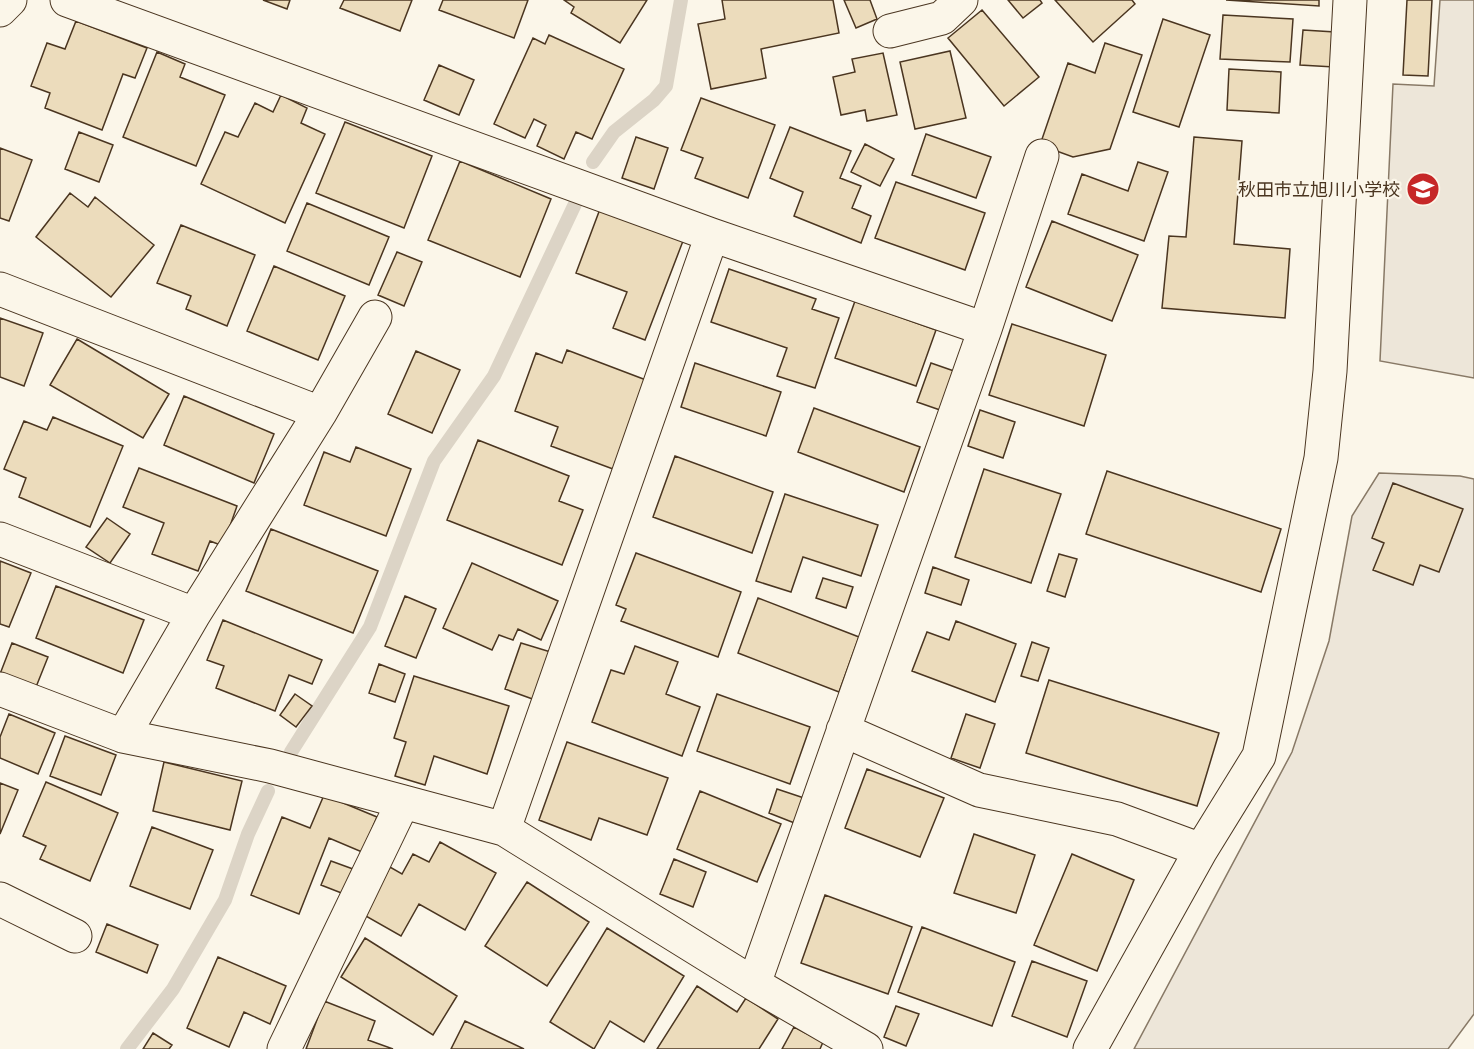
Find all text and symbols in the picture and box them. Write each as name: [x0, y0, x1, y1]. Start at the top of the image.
school or university icon: 秋田市立旭川小学校: [1405, 171, 1441, 207]
place label: 秋田市立旭川小学校: [1238, 177, 1400, 202]

